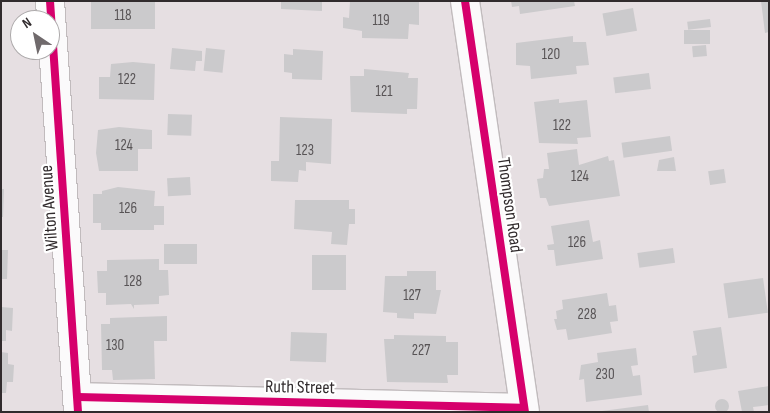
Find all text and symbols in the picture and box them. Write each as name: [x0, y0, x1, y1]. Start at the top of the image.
house number: 118: [114, 7, 132, 25]
north arrow: [10, 10, 60, 60]
house number: 119: [372, 12, 390, 30]
text: N: [19, 14, 35, 32]
house number: 120: [542, 46, 560, 64]
house number: 122: [118, 71, 136, 89]
house number: 121: [376, 83, 392, 101]
house number: 122: [553, 117, 571, 135]
house number: 124: [115, 137, 133, 155]
house number: 123: [296, 142, 314, 160]
street label: Thompson Road: [492, 156, 526, 254]
street label: Wilton Avenue: [36, 164, 64, 252]
house number: 124: [571, 168, 589, 186]
house number: 126: [119, 200, 137, 218]
house number: 126: [568, 234, 586, 252]
house number: 128: [124, 273, 142, 291]
house number: 127: [403, 287, 421, 305]
house number: 228: [578, 306, 596, 324]
house number: 130: [106, 337, 124, 355]
house number: 227: [412, 342, 430, 360]
house number: 230: [595, 366, 615, 384]
street label: Ruth Street: [265, 377, 335, 399]

